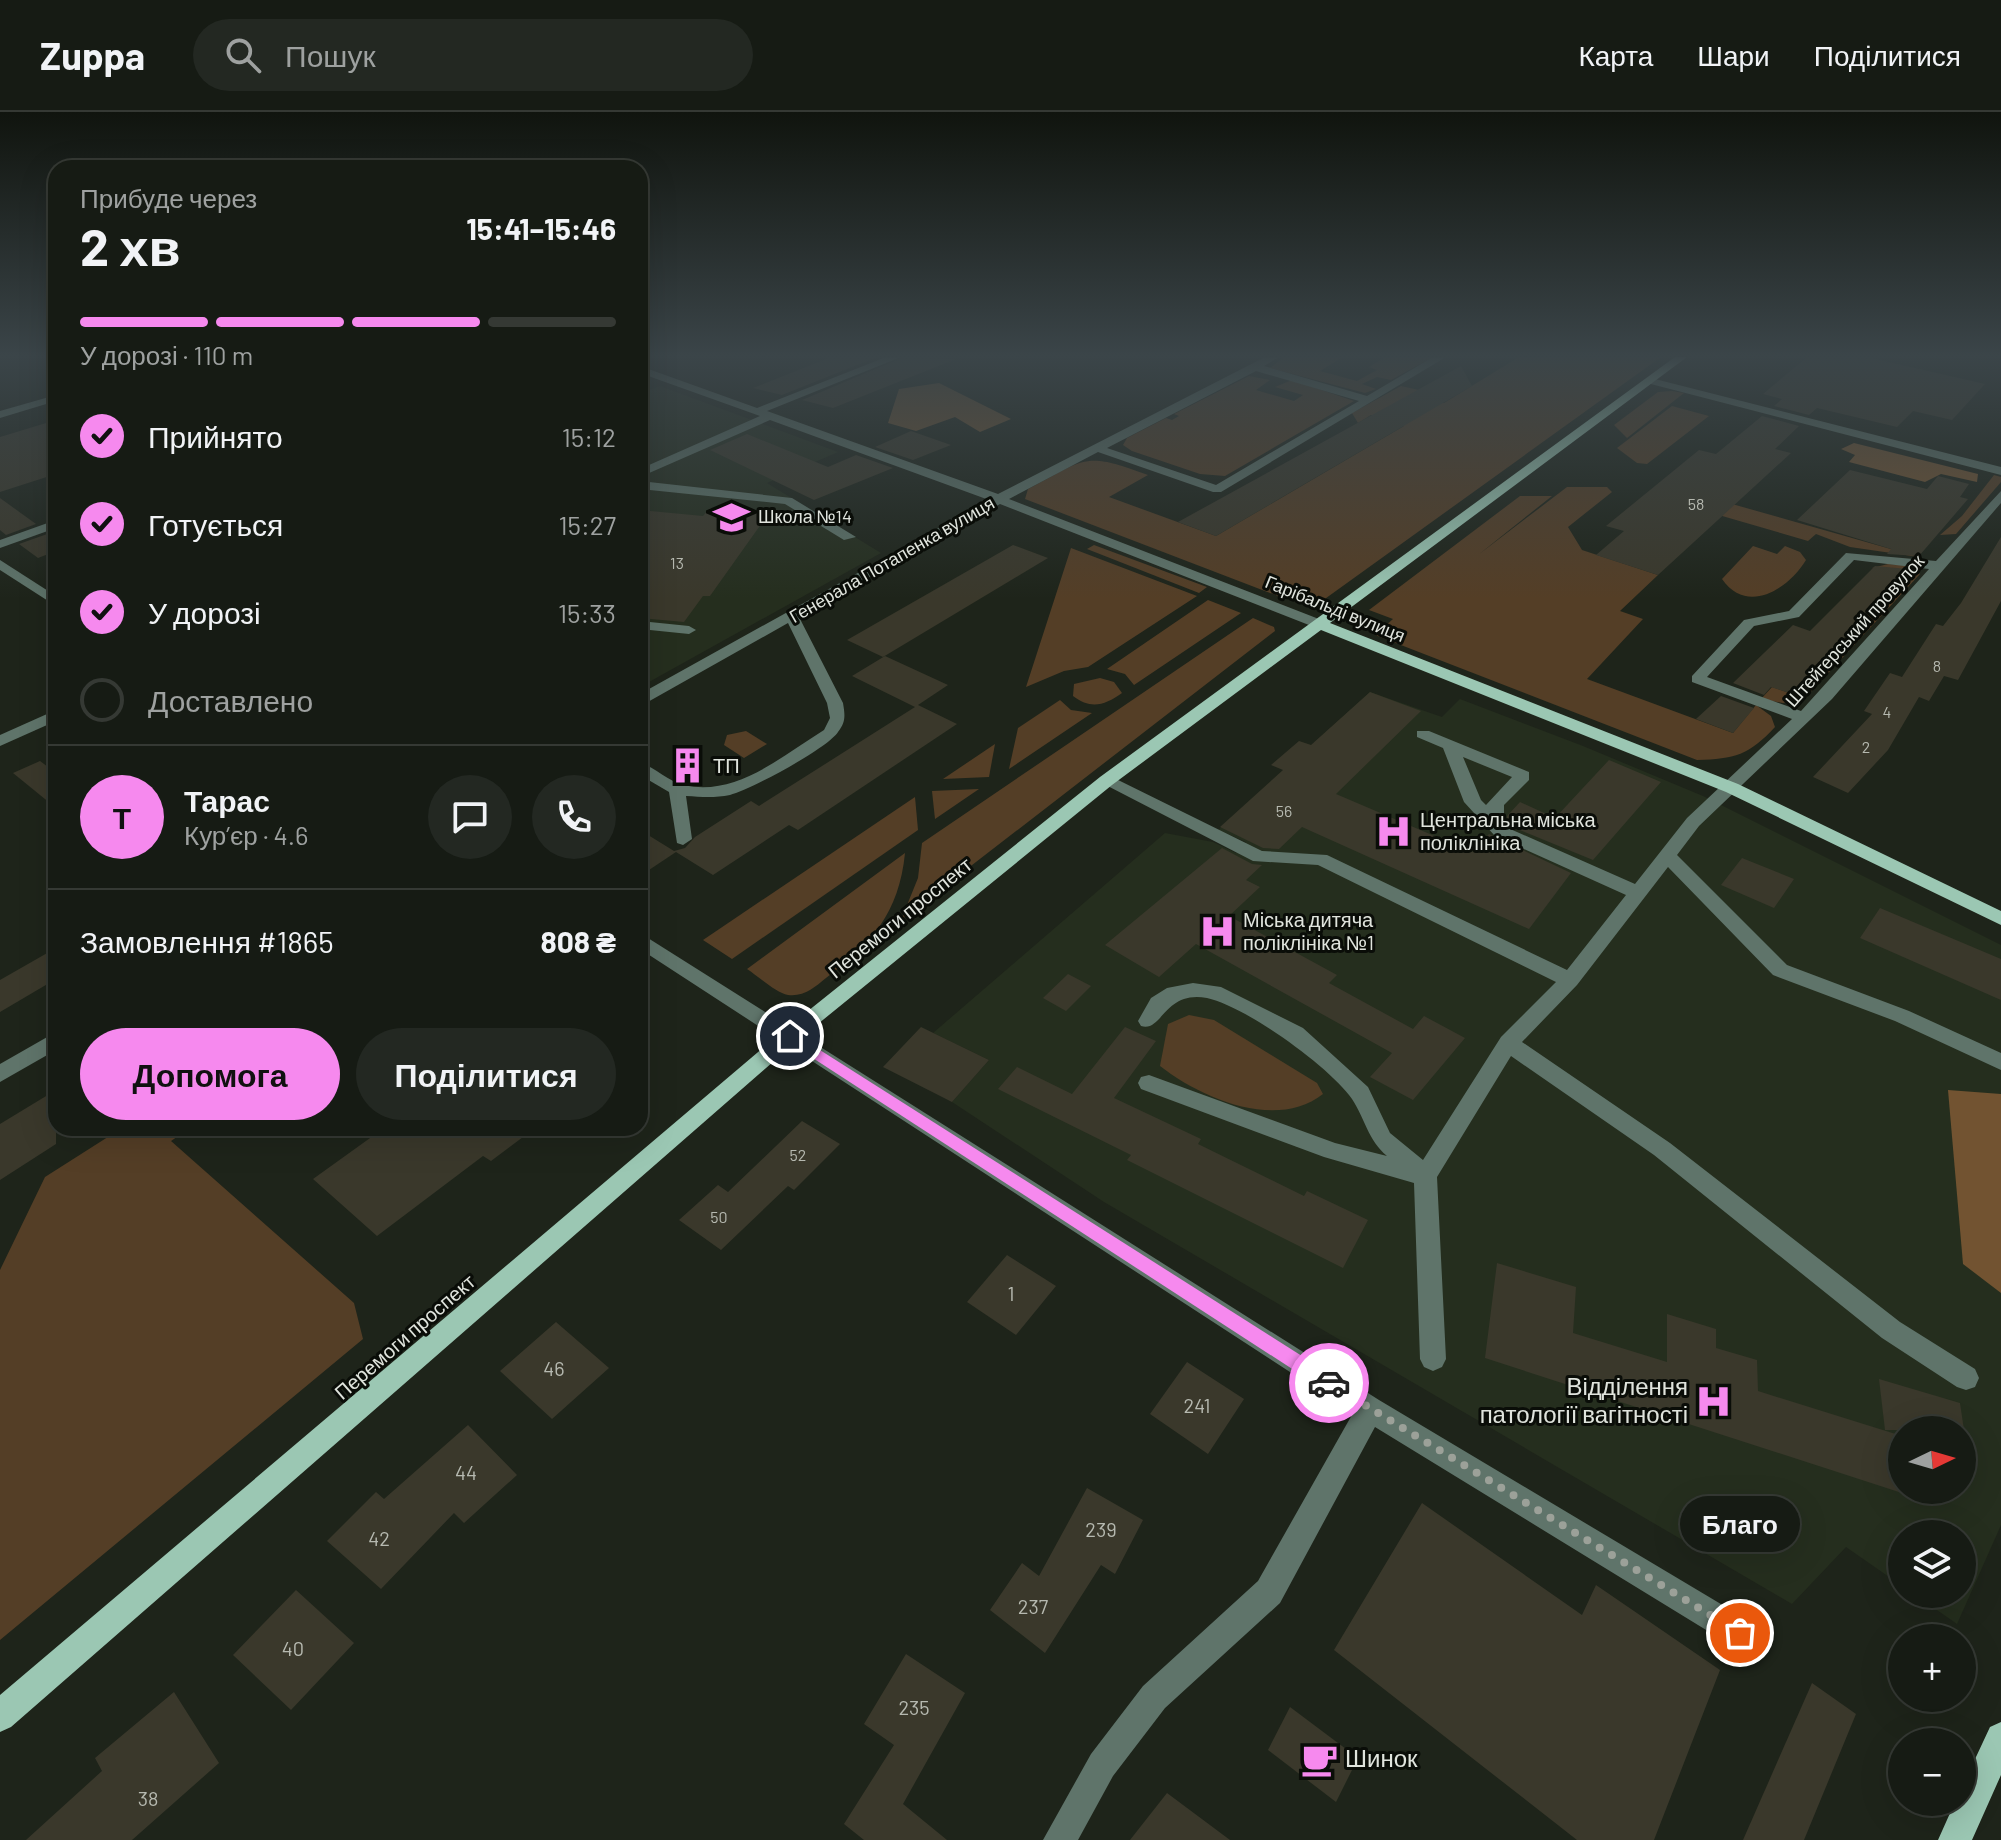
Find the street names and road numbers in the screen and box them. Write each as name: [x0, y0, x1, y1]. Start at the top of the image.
street label: Генерала Потапенка вулиця: [785, 491, 998, 627]
street label: Штейгерський провулок: [1780, 550, 1928, 711]
street label: Гарібальді вулиця: [1262, 570, 1409, 646]
street label: Перемоги проспект: [823, 852, 976, 983]
street label: Перемоги проспект: [329, 1269, 479, 1404]

